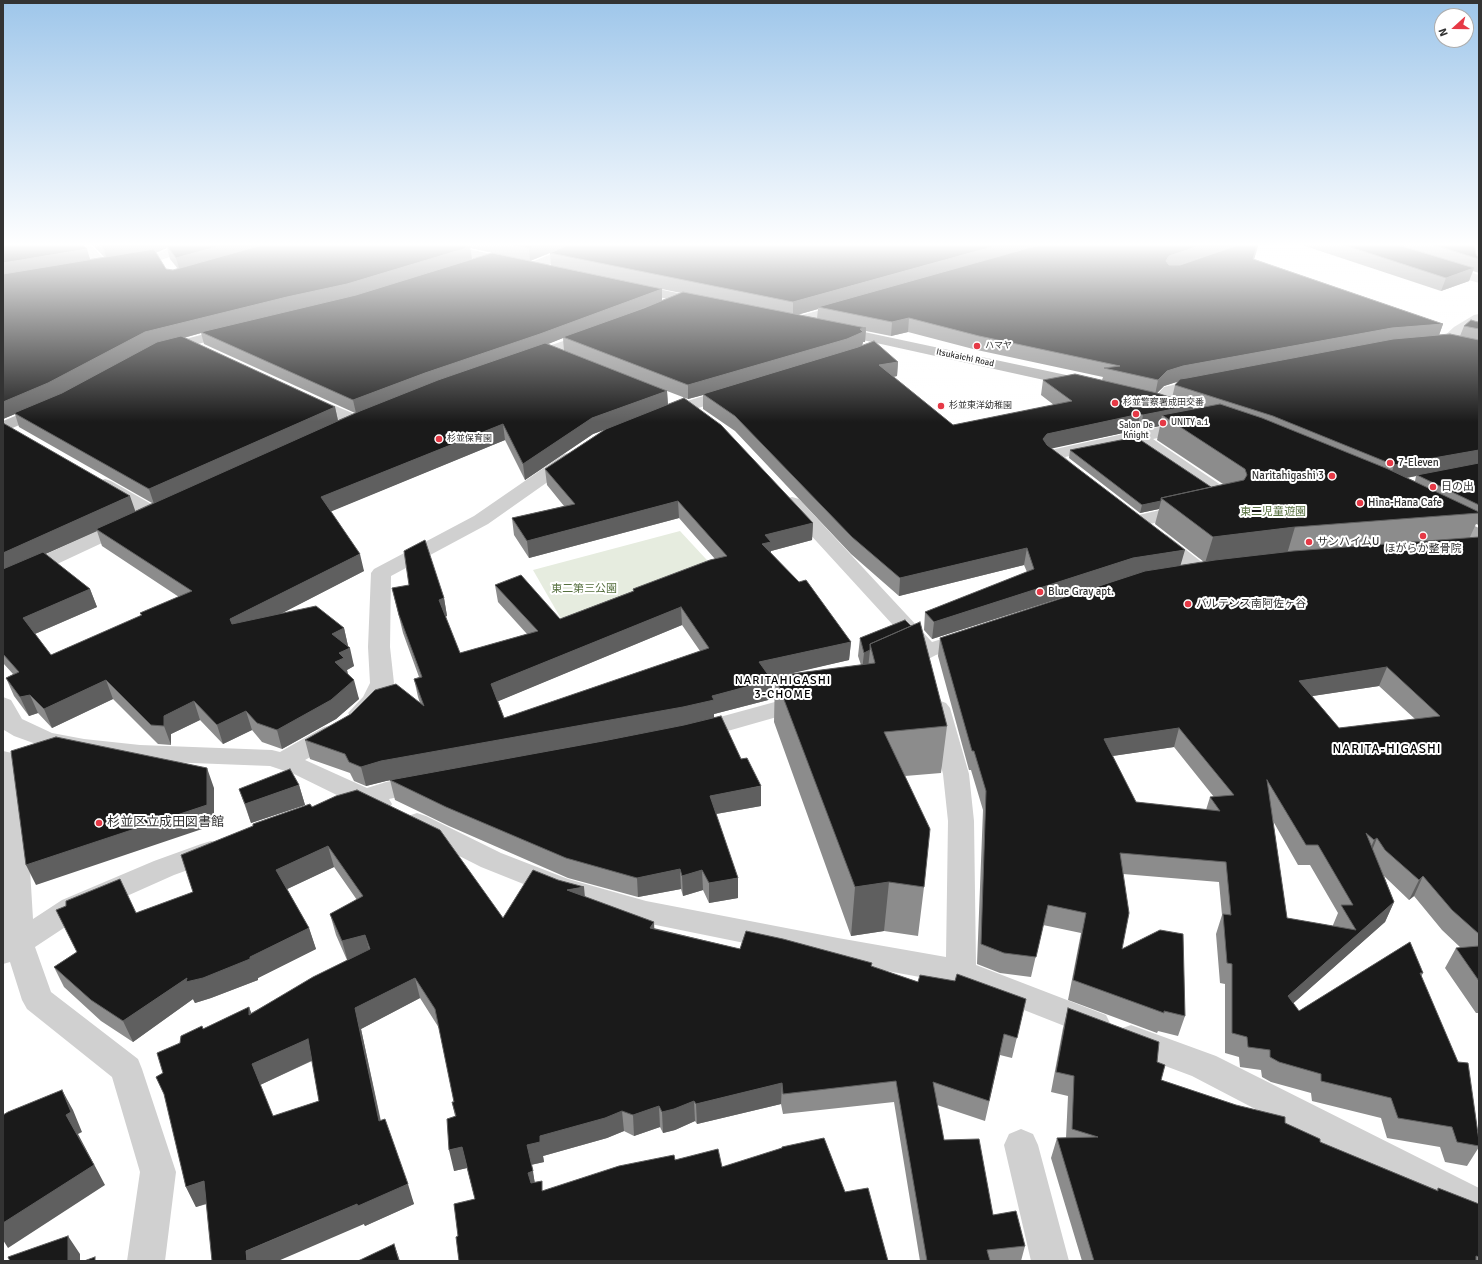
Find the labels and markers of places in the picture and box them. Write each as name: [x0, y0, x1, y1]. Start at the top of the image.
marker: ハマヤ: [972, 341, 982, 351]
place label: ハマヤ: [985, 341, 1012, 351]
marker: 杉並警察署成田交番: [1110, 398, 1120, 408]
place label: 杉並警察署成田交番: [1123, 398, 1204, 408]
marker: 杉並東洋幼稚園: [936, 401, 946, 411]
place label: 杉並東洋幼稚園: [949, 401, 1012, 411]
marker: Salon De Knight: [1131, 409, 1141, 419]
marker: UNITY a.1: [1158, 418, 1168, 428]
place label: UNITY a.1: [1171, 418, 1209, 428]
place label: Salon De Knight: [1119, 421, 1153, 442]
marker: 杉並保育園: [434, 434, 444, 444]
place label: 杉並保育園: [447, 434, 492, 444]
place label: 7-Eleven: [1398, 456, 1439, 470]
marker: 7-Eleven: [1385, 458, 1395, 468]
place label: Naritahigashi 3: [1252, 469, 1324, 483]
marker: Naritahigashi 3: [1327, 471, 1337, 481]
place label: 日の出: [1441, 480, 1474, 494]
marker: 日の出: [1428, 482, 1438, 492]
place label: Hina-Hana Cafe: [1368, 496, 1442, 510]
marker: Hina-Hana Cafe: [1355, 498, 1365, 508]
marker: ほがらか整骨院: [1418, 531, 1428, 541]
place label: サンハイムU: [1317, 535, 1379, 549]
marker: サンハイムU: [1304, 537, 1314, 547]
place label: ほがらか整骨院: [1385, 542, 1461, 556]
place label: Blue Gray apt.: [1048, 585, 1114, 599]
marker: Blue Gray apt.: [1035, 587, 1045, 597]
place label: バルテンス南阿佐ヶ谷: [1196, 597, 1306, 611]
marker: バルテンス南阿佐ヶ谷: [1183, 599, 1193, 609]
place label: 杉並区立成田図書館: [107, 815, 224, 831]
marker: 杉並区立成田図書館: [94, 818, 104, 828]

